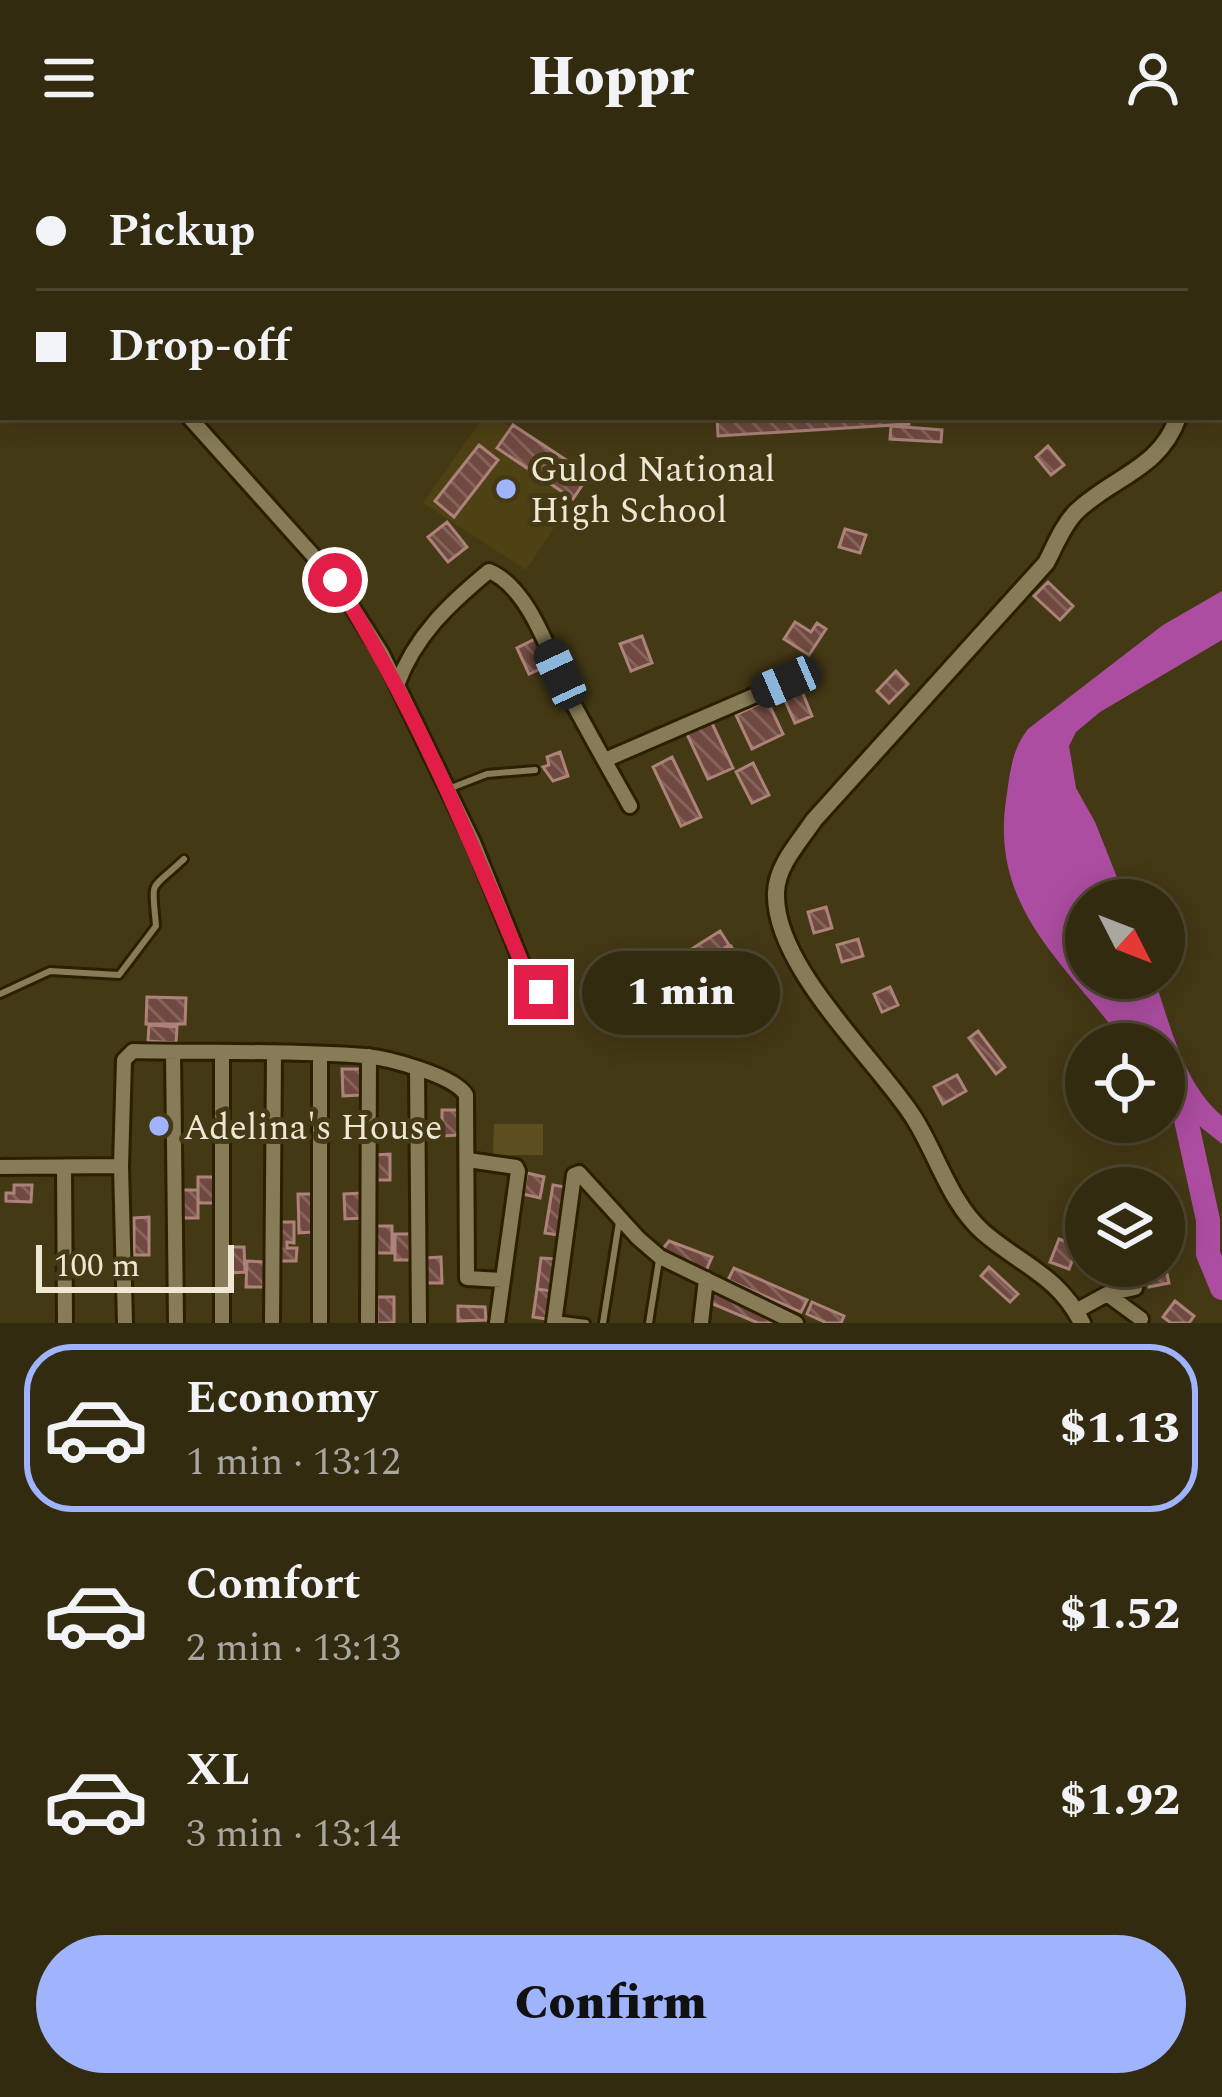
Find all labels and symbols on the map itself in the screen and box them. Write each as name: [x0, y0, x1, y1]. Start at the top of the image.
place label: Gulod National High School: [530, 443, 775, 539]
marker: Gulod National High School: [493, 476, 519, 502]
route start: [308, 553, 362, 607]
car: [528, 634, 592, 714]
car: [746, 651, 826, 713]
north arrow: [1065, 879, 1185, 999]
callout: 1 min: [583, 950, 781, 1034]
route end: [514, 965, 568, 1019]
place label: Adelina's House: [183, 1101, 442, 1156]
marker: Adelina's House: [146, 1113, 172, 1139]
scale bar: [36, 1239, 234, 1292]

